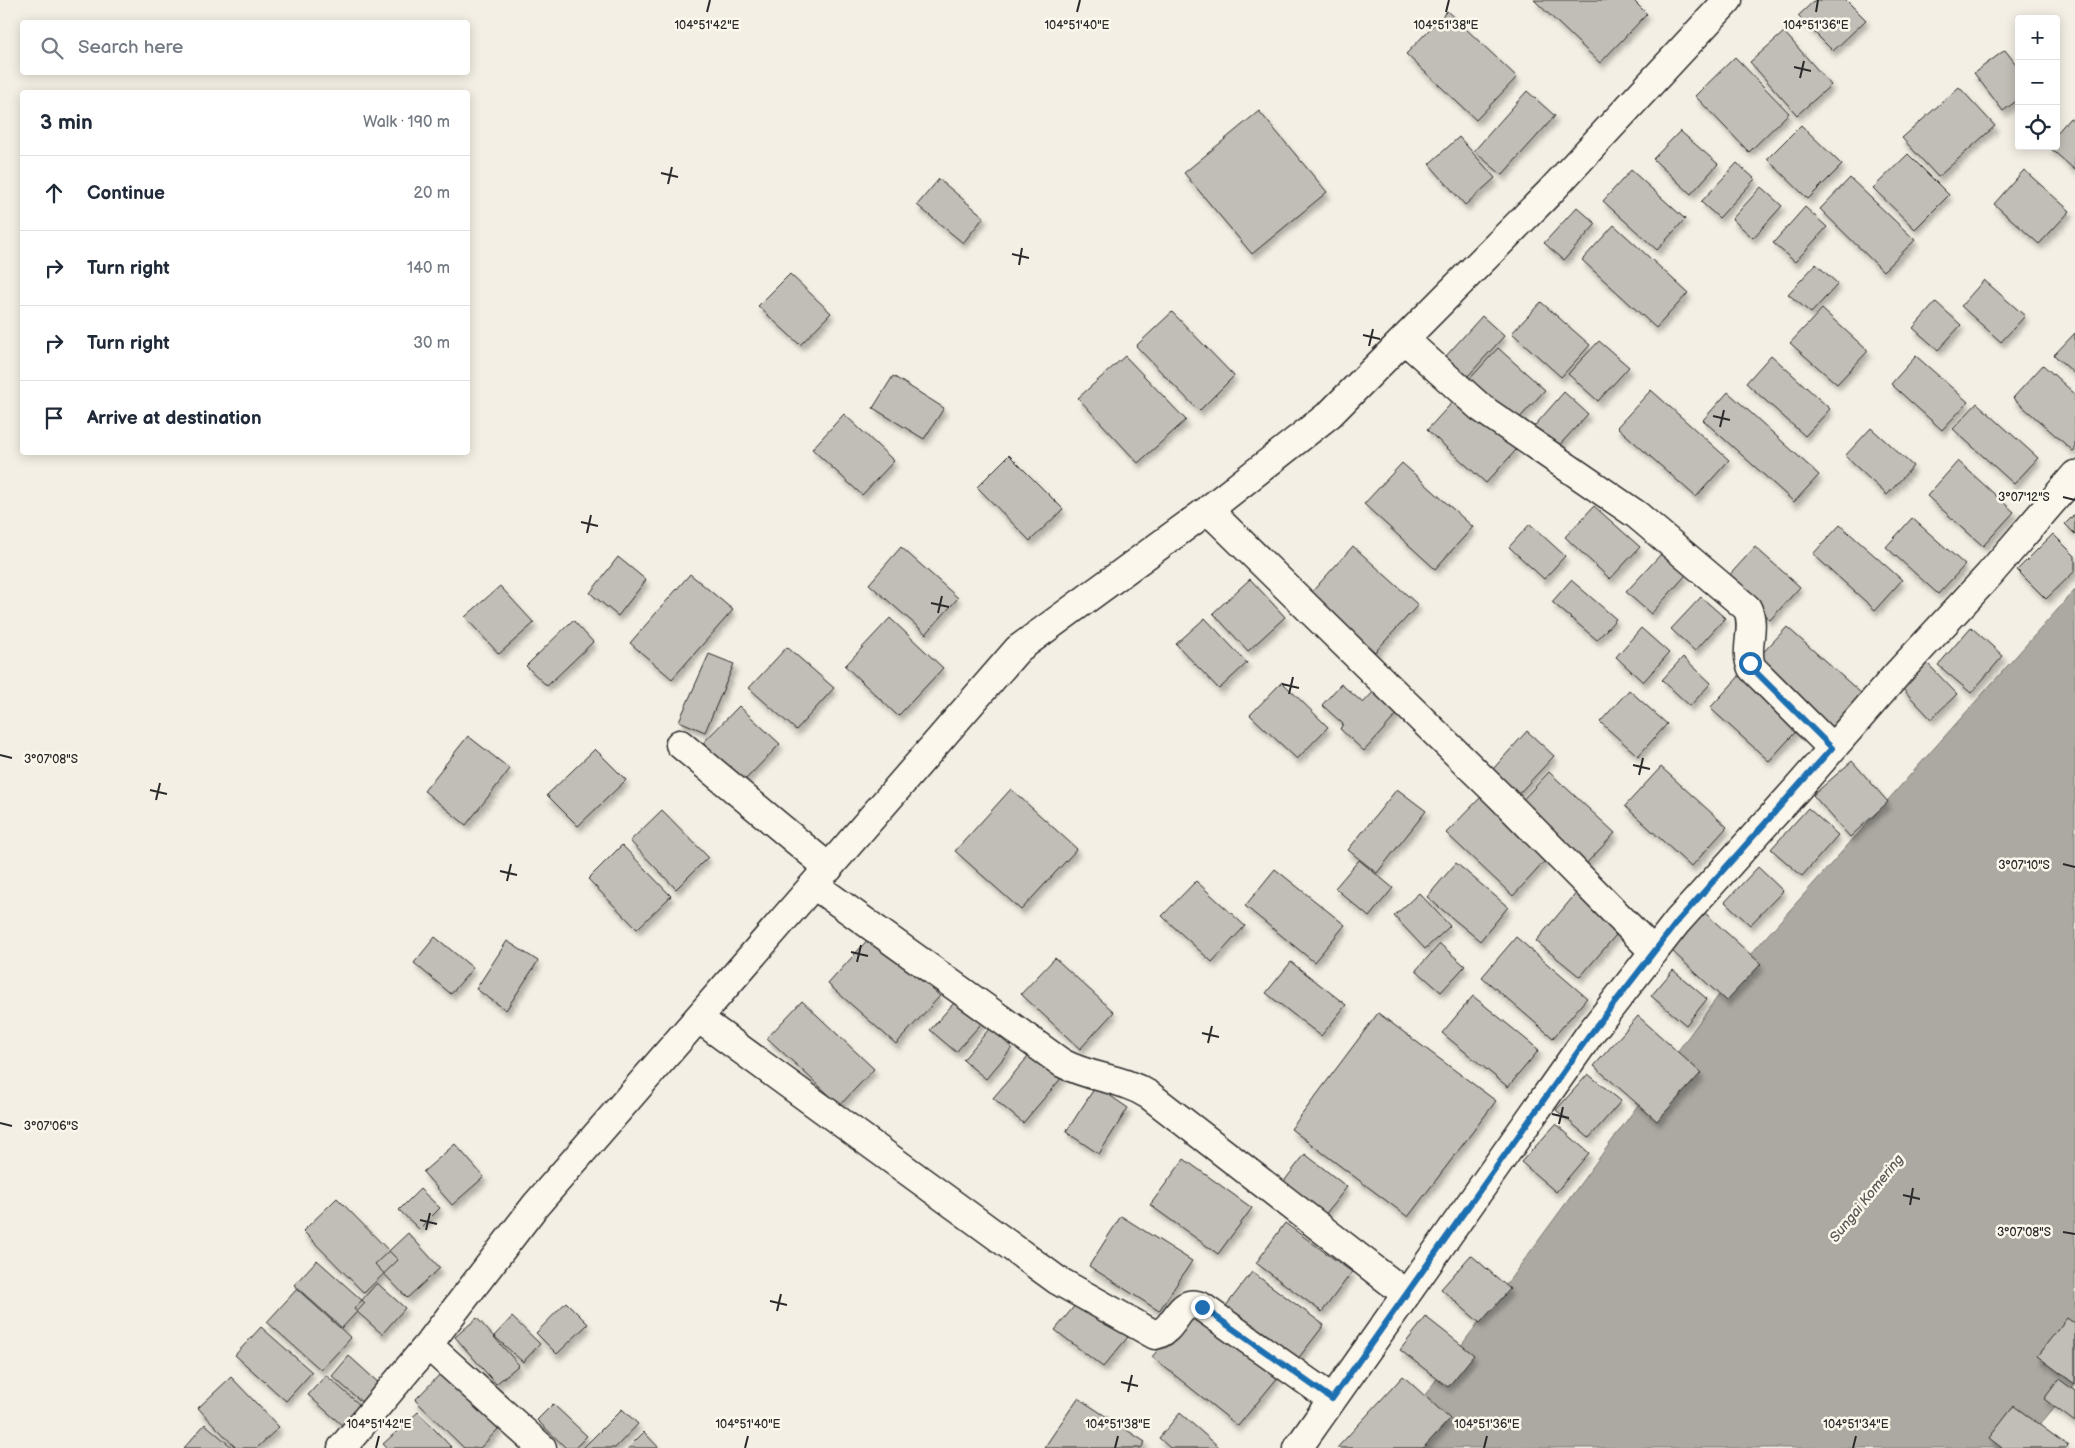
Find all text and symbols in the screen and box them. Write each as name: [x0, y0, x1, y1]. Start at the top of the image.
map controls: [2015, 15, 2060, 150]
button: +: [2015, 15, 2060, 60]
text: 104°51'42"E: [674, 18, 740, 33]
text: 104°51'40"E: [1044, 18, 1110, 33]
text: 104°51'38"E: [1413, 18, 1479, 33]
text: 104°51'36"E: [1783, 18, 1849, 33]
search box: [20, 20, 470, 75]
icon: search: [38, 34, 66, 62]
text: Search here: [78, 36, 183, 59]
button: −: [2015, 60, 2060, 105]
button: locate: [2015, 105, 2060, 150]
text: 3 min: [40, 110, 93, 135]
text: Walk · 190 m: [363, 113, 450, 132]
icon: ahead: [40, 179, 68, 207]
text: Continue: [87, 182, 165, 205]
text: 20 m: [414, 184, 450, 203]
icon: right: [40, 254, 68, 282]
text: Turn right: [87, 257, 170, 280]
text: 140 m: [407, 259, 450, 278]
icon: right: [40, 329, 68, 357]
text: Turn right: [87, 332, 170, 355]
text: 30 m: [413, 334, 450, 353]
icon: arrive: [40, 404, 68, 432]
text: Arrive at destination: [87, 407, 262, 430]
text: 3°07'12"S: [1998, 490, 2050, 505]
route start: [1739, 652, 1762, 675]
text: 3°07'08"S: [24, 752, 78, 767]
text: 3°07'10"S: [1998, 858, 2050, 873]
text: 3°07'06"S: [24, 1119, 78, 1134]
water label: Sungai Komering: [1826, 1151, 1907, 1246]
text: 3°07'08"S: [1997, 1225, 2051, 1240]
route end: [1191, 1296, 1214, 1319]
text: 104°51'42"E: [346, 1417, 412, 1432]
text: 104°51'40"E: [715, 1417, 781, 1432]
text: 104°51'38"E: [1085, 1417, 1151, 1432]
text: 104°51'36"E: [1454, 1417, 1520, 1432]
text: 104°51'34"E: [1823, 1417, 1889, 1432]

